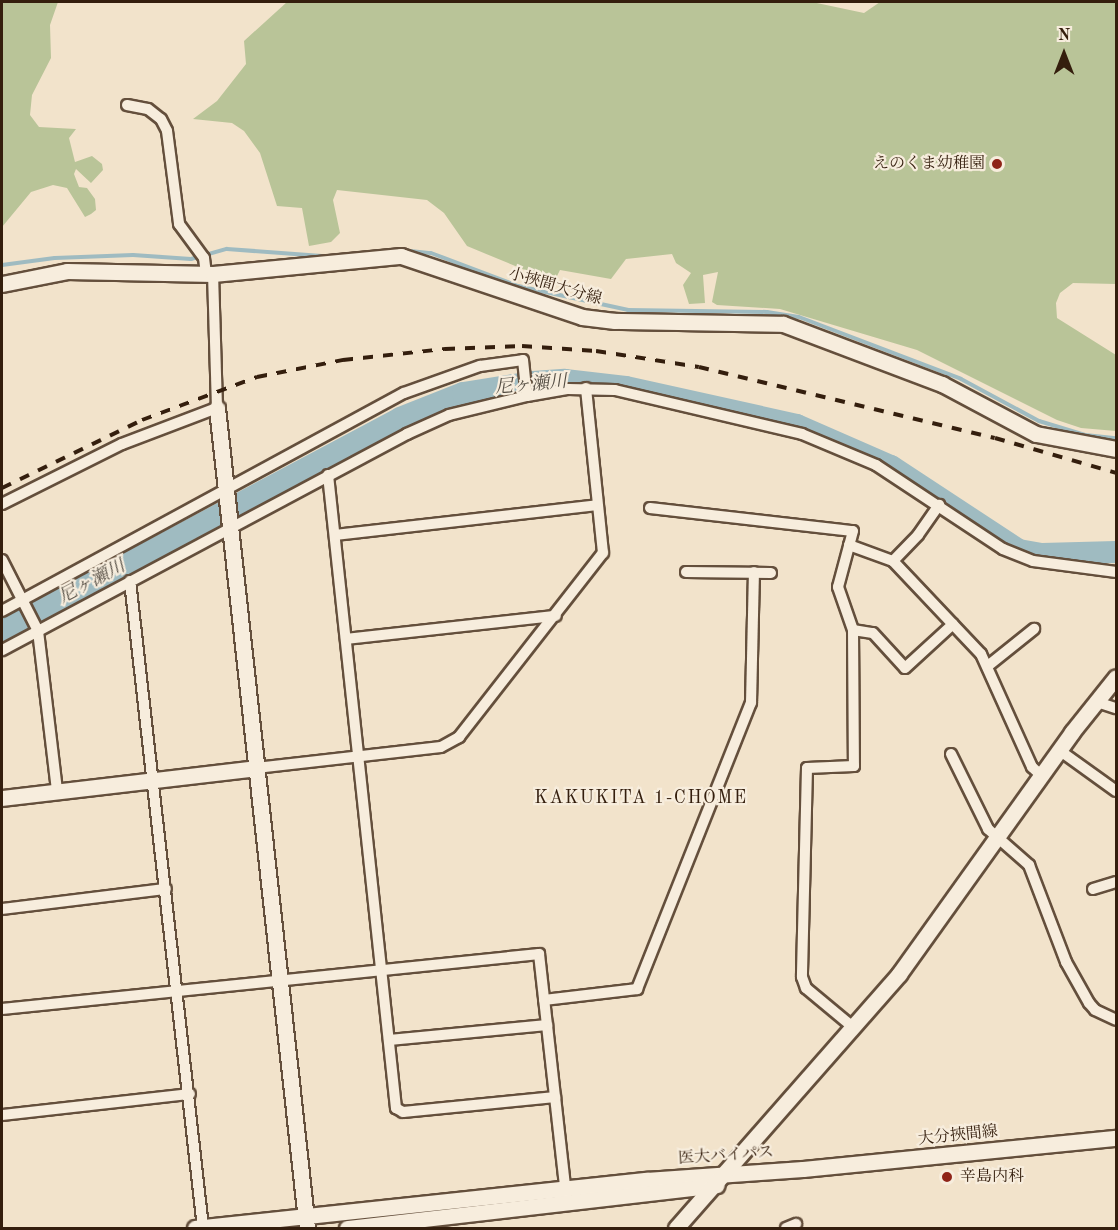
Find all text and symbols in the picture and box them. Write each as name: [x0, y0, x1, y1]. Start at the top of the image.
north arrow: [1034, 24, 1094, 84]
text: N: [1058, 28, 1070, 44]
place label: えのくま幼稚園: [873, 154, 985, 174]
marker: えのくま幼稚園: [990, 157, 1004, 171]
street label: 小挾間大分線: [506, 265, 604, 309]
water label: 尼ヶ瀬川: [494, 371, 568, 399]
water label: 尼ヶ瀬川: [55, 556, 129, 608]
district label: KAKUKITA 1-CHOME: [534, 787, 748, 809]
street label: 大分挾間線: [917, 1122, 999, 1150]
street label: 医大バイパス: [677, 1143, 775, 1169]
place label: 辛島内科: [960, 1167, 1024, 1187]
marker: 辛島内科: [938, 1168, 956, 1186]

